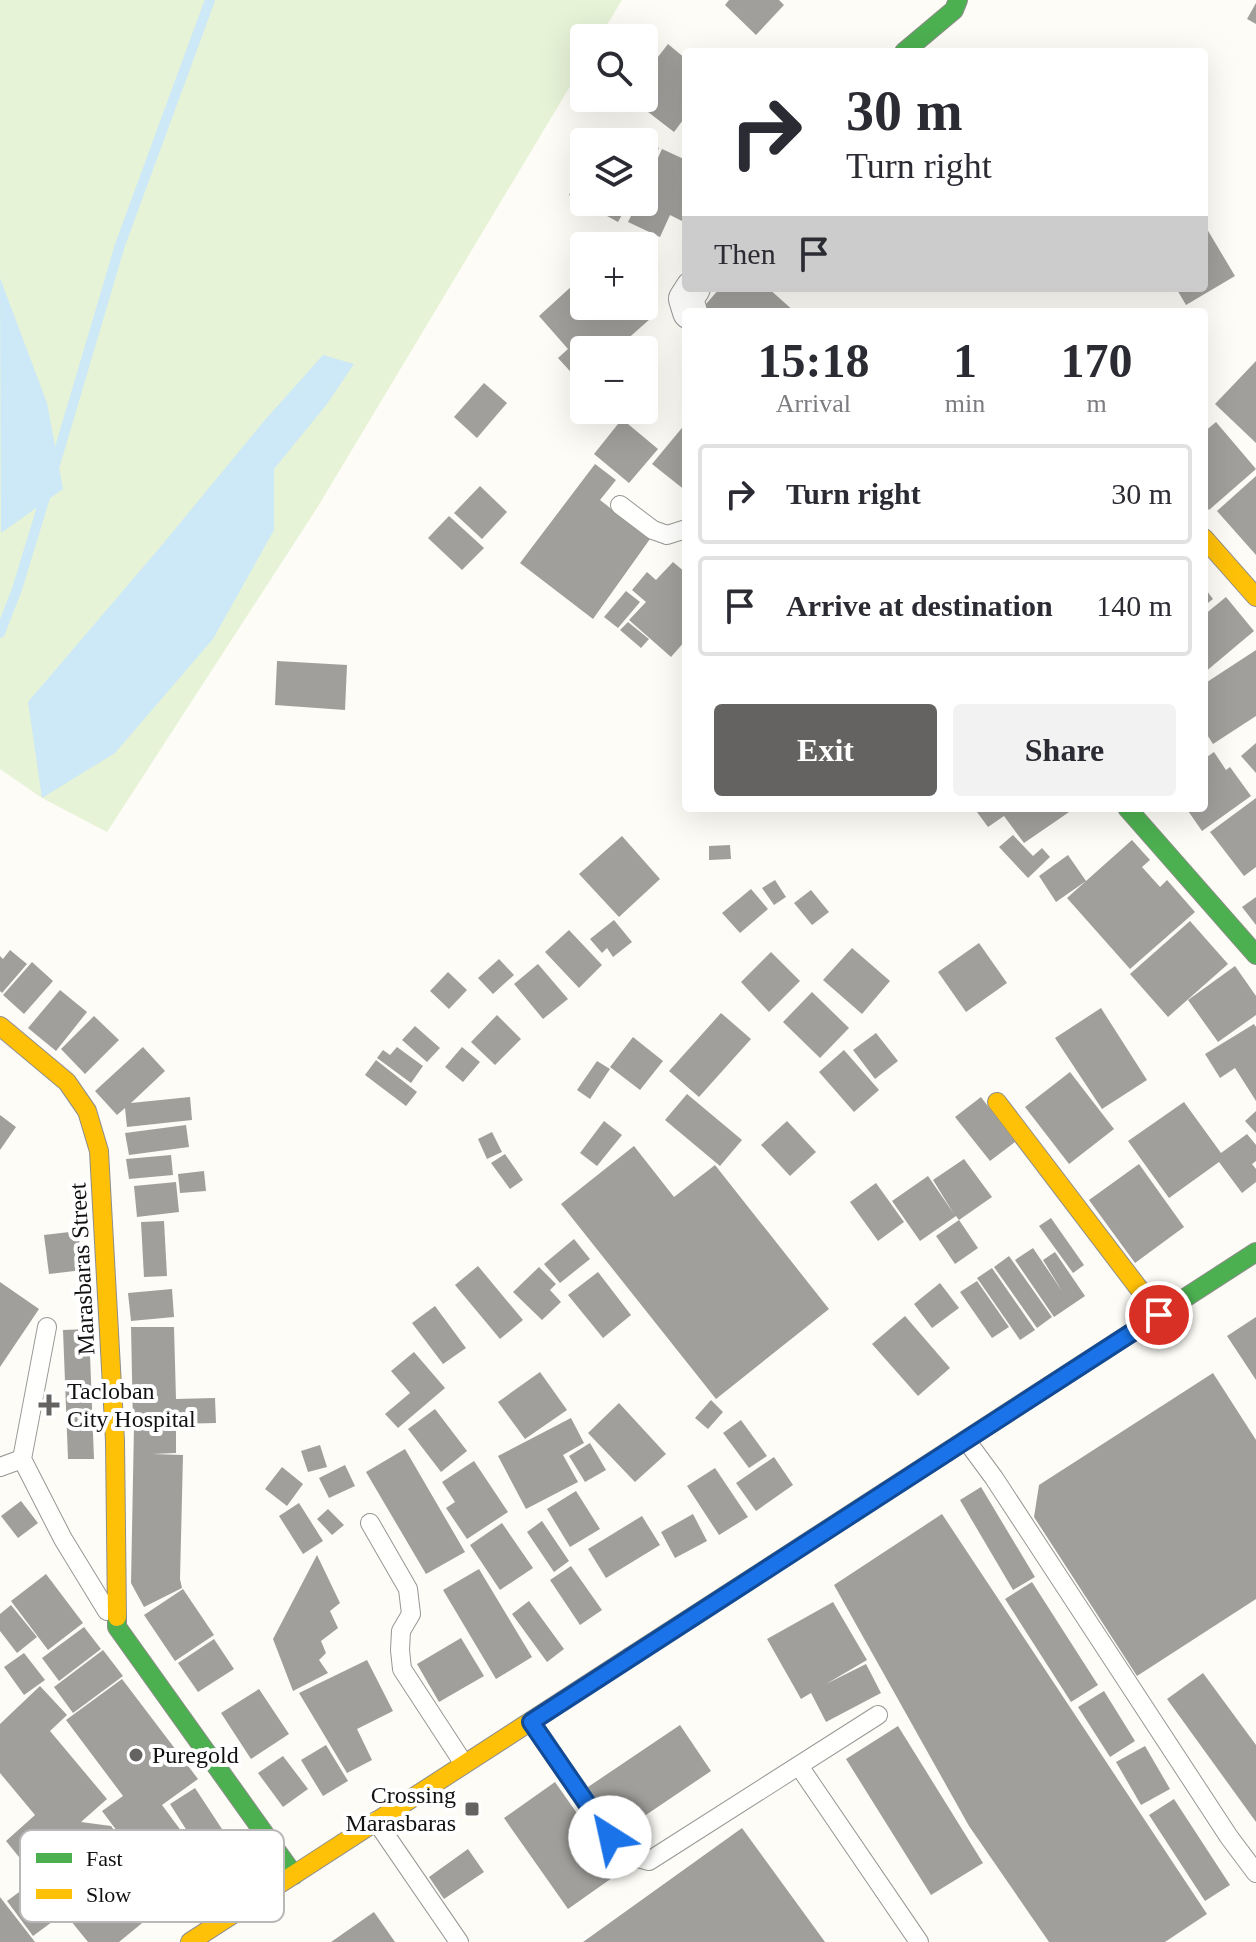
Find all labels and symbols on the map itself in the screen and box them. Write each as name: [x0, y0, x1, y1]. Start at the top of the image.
street label: Marasbaras Street: [64, 1182, 99, 1356]
pin: [1125, 1281, 1193, 1349]
place label: Tacloban City Hospital: [67, 1378, 196, 1432]
marker: Tacloban City Hospital: [38, 1394, 60, 1416]
place label: Puregold: [152, 1742, 239, 1768]
marker: Puregold: [127, 1746, 145, 1764]
place label: Crossing Marasbaras: [345, 1782, 456, 1836]
position arrow: [568, 1795, 652, 1879]
marker: Crossing Marasbaras: [463, 1800, 481, 1818]
legend: [20, 1830, 284, 1922]
text: Fast: [86, 1846, 123, 1871]
text: Slow: [86, 1882, 131, 1907]

